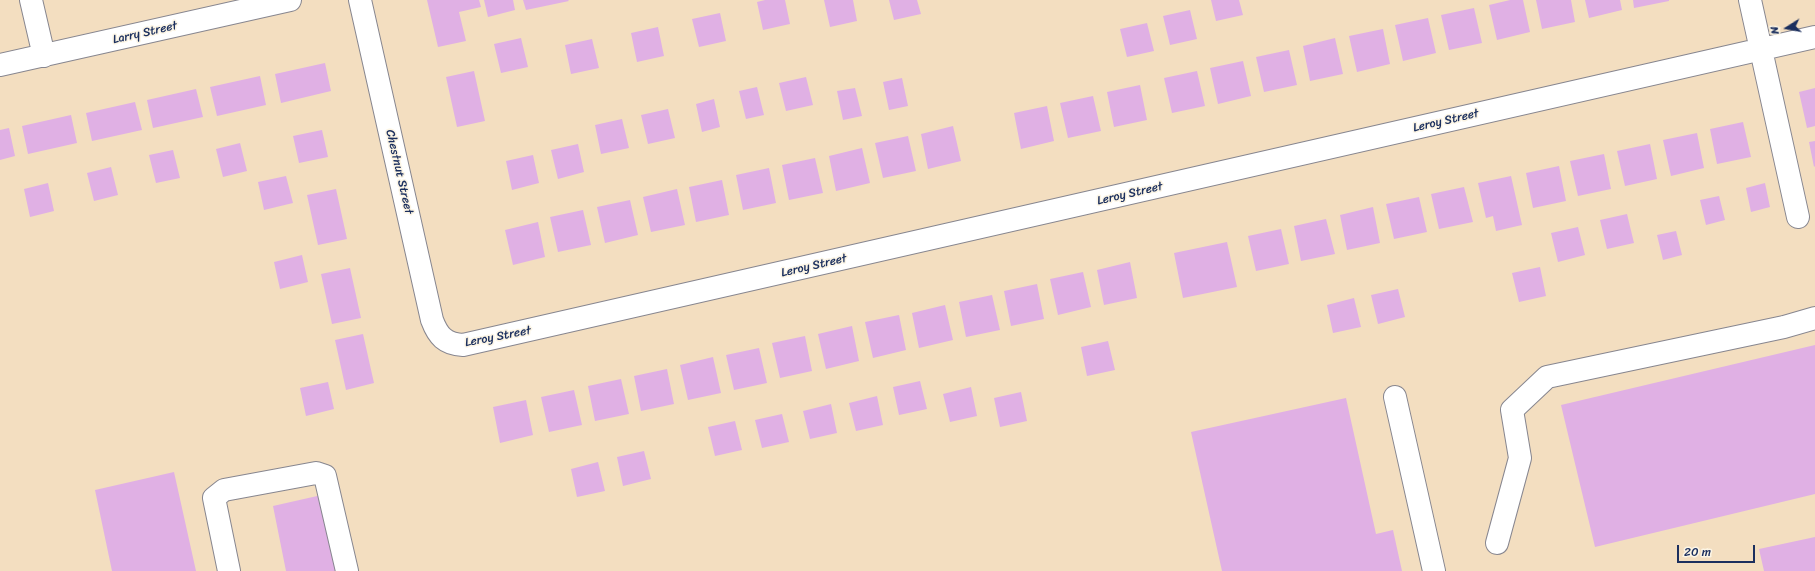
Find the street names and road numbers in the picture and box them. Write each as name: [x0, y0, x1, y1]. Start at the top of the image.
street label: Larry Street: [111, 19, 179, 47]
street label: Leroy Street: [1412, 106, 1480, 136]
street label: Chestnut Street: [382, 128, 416, 216]
street label: Leroy Street: [1096, 179, 1164, 209]
street label: Leroy Street: [780, 251, 848, 281]
street label: Leroy Street: [464, 324, 532, 350]

